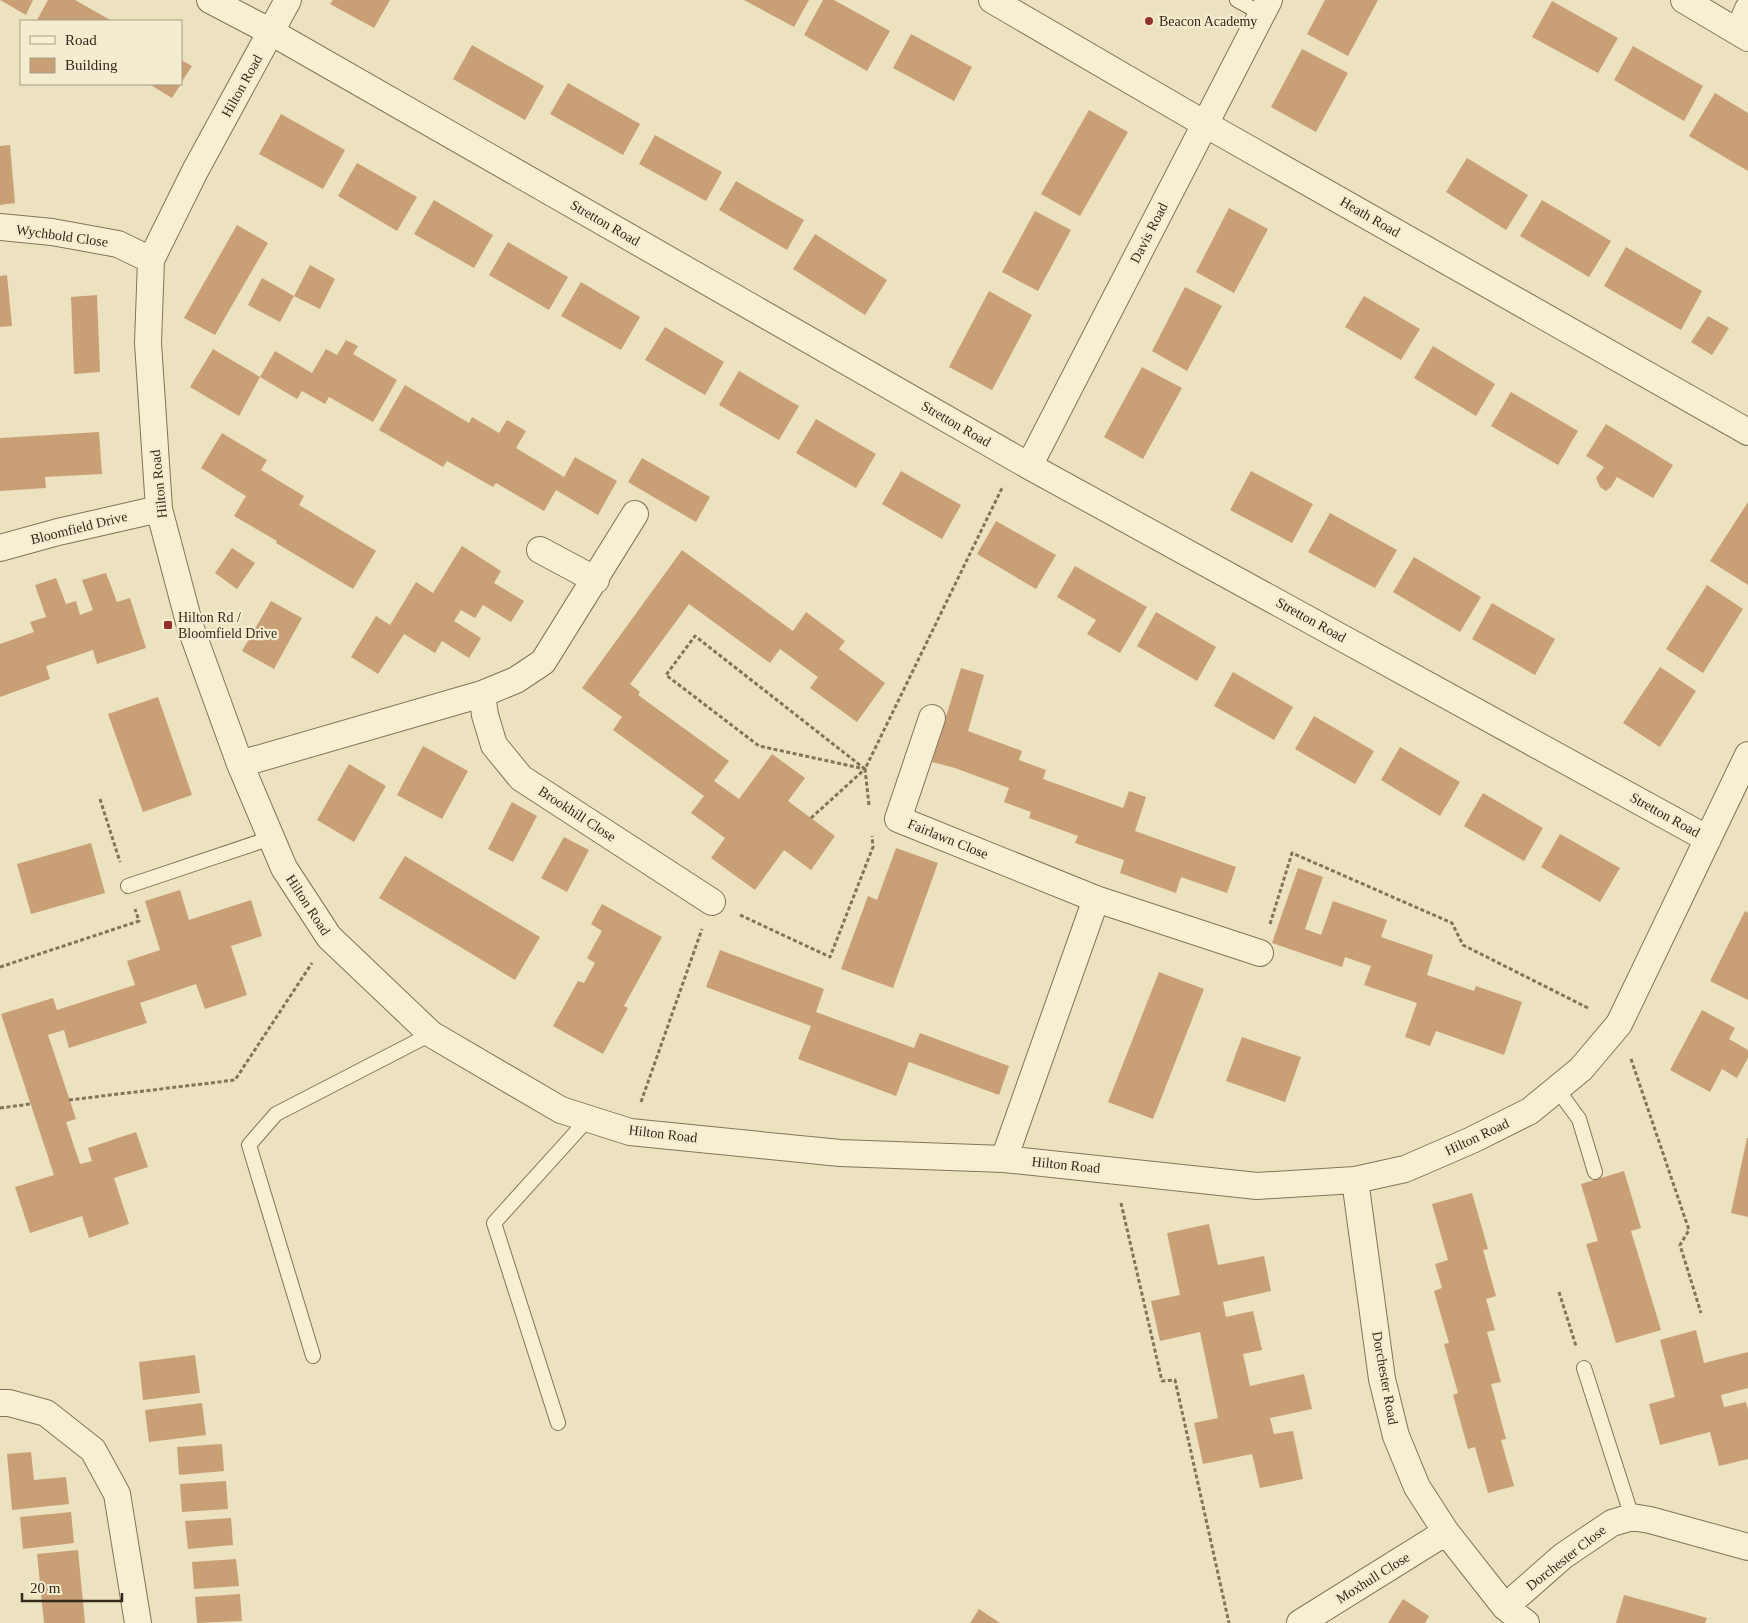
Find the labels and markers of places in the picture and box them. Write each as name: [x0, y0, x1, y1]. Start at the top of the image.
place label: Beacon Academy: [1159, 14, 1257, 29]
marker: Beacon Academy: [1143, 15, 1155, 27]
place label: Hilton Rd / Bloomfield Drive: [178, 610, 277, 641]
marker: Hilton Rd / Bloomfield Drive: [162, 619, 174, 631]

